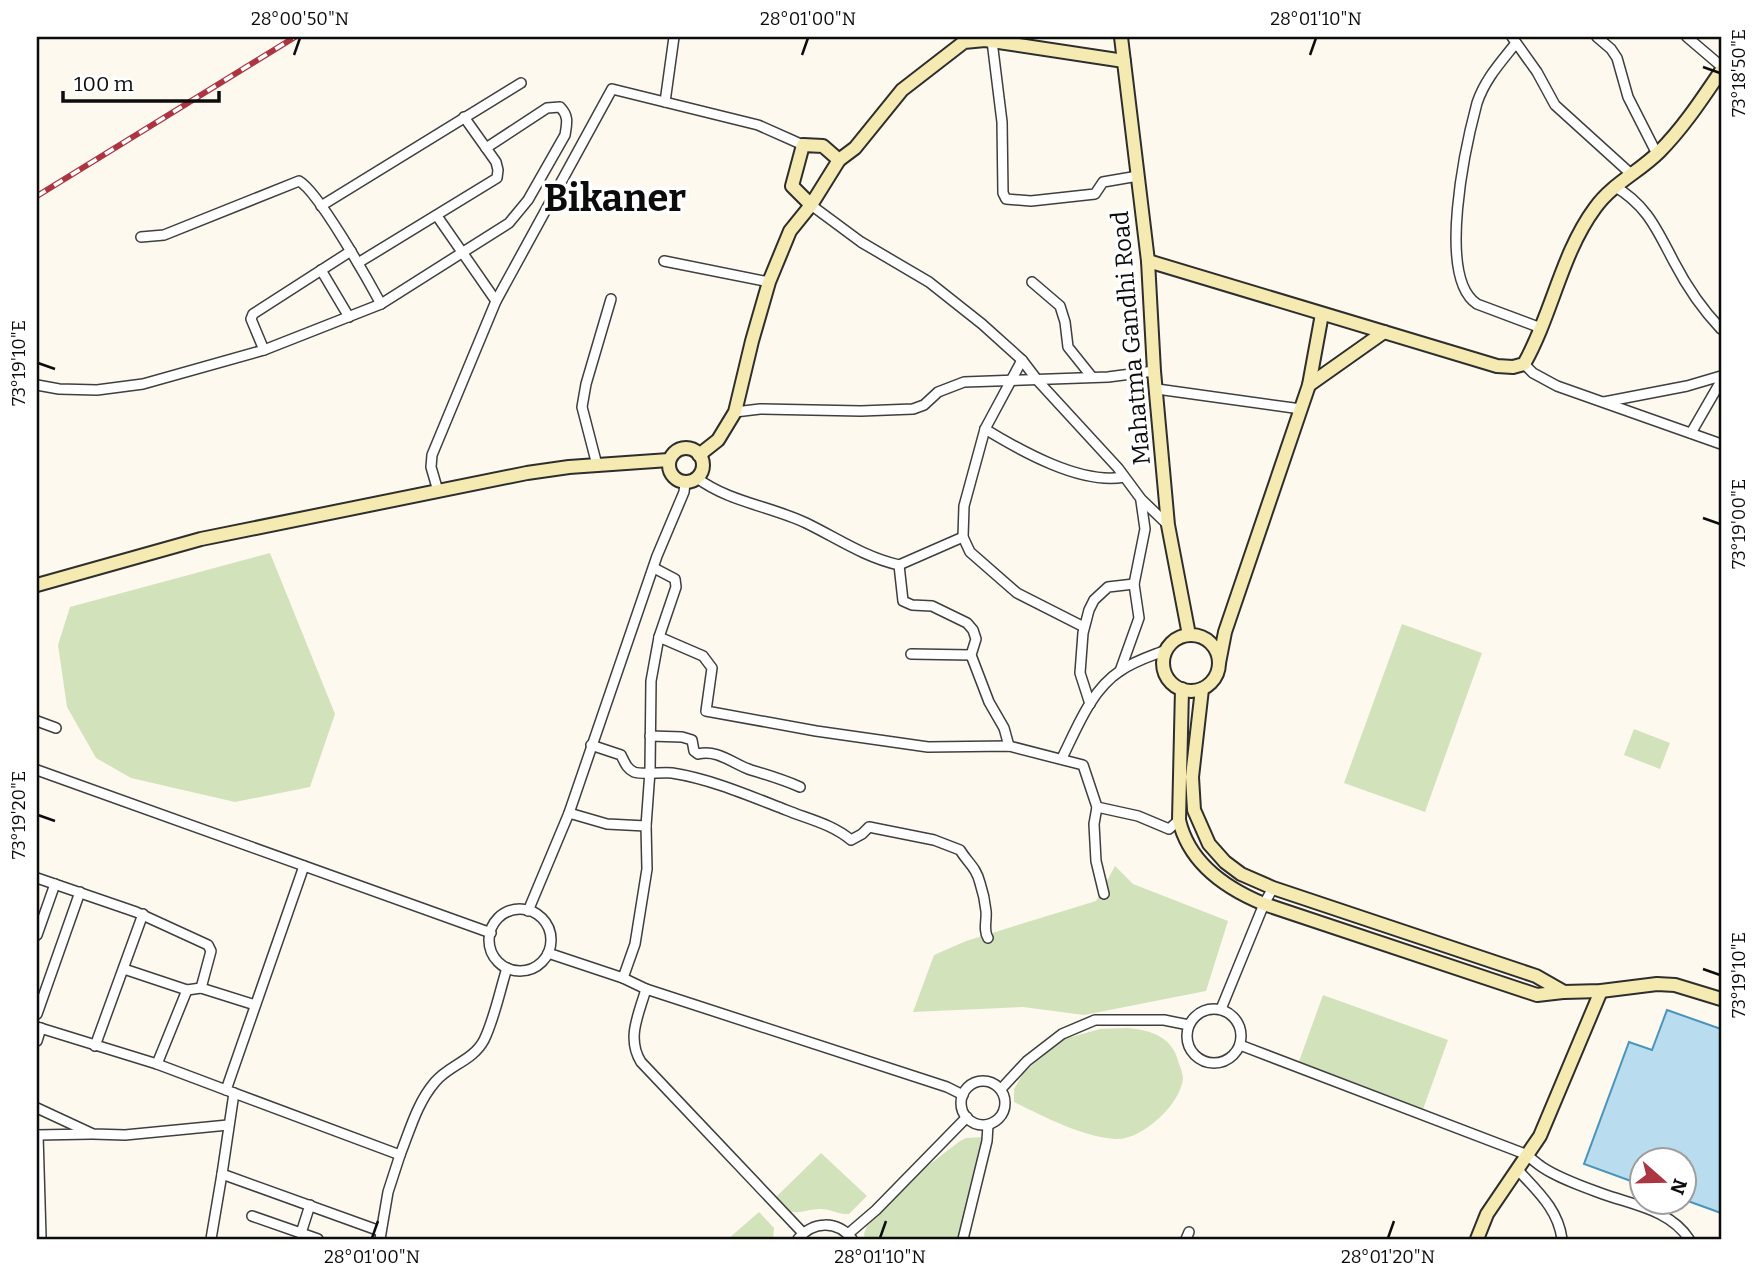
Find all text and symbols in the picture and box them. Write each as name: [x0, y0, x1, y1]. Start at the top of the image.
text: 28°00'50"N: [251, 8, 349, 30]
text: 28°01'00"N: [760, 8, 856, 30]
text: 28°01'10"N: [1270, 8, 1362, 30]
text: 73°18'50"E: [1728, 29, 1750, 117]
scale bar: [63, 60, 219, 104]
text: 100 m: [74, 71, 134, 97]
district label: Bikaner: [544, 175, 686, 221]
street label: Mahatma Gandhi Road: [1106, 210, 1156, 466]
text: 73°19'10"E: [8, 320, 30, 406]
text: 73°19'00"E: [1728, 479, 1750, 569]
text: 73°19'20"E: [8, 771, 30, 859]
text: 73°19'10"E: [1728, 932, 1750, 1018]
north arrow: [1628, 1146, 1698, 1216]
text: N: [1665, 1176, 1692, 1198]
text: 28°01'00"N: [324, 1246, 420, 1268]
text: 28°01'10"N: [834, 1246, 926, 1268]
text: 28°01'20"N: [1341, 1246, 1435, 1268]

